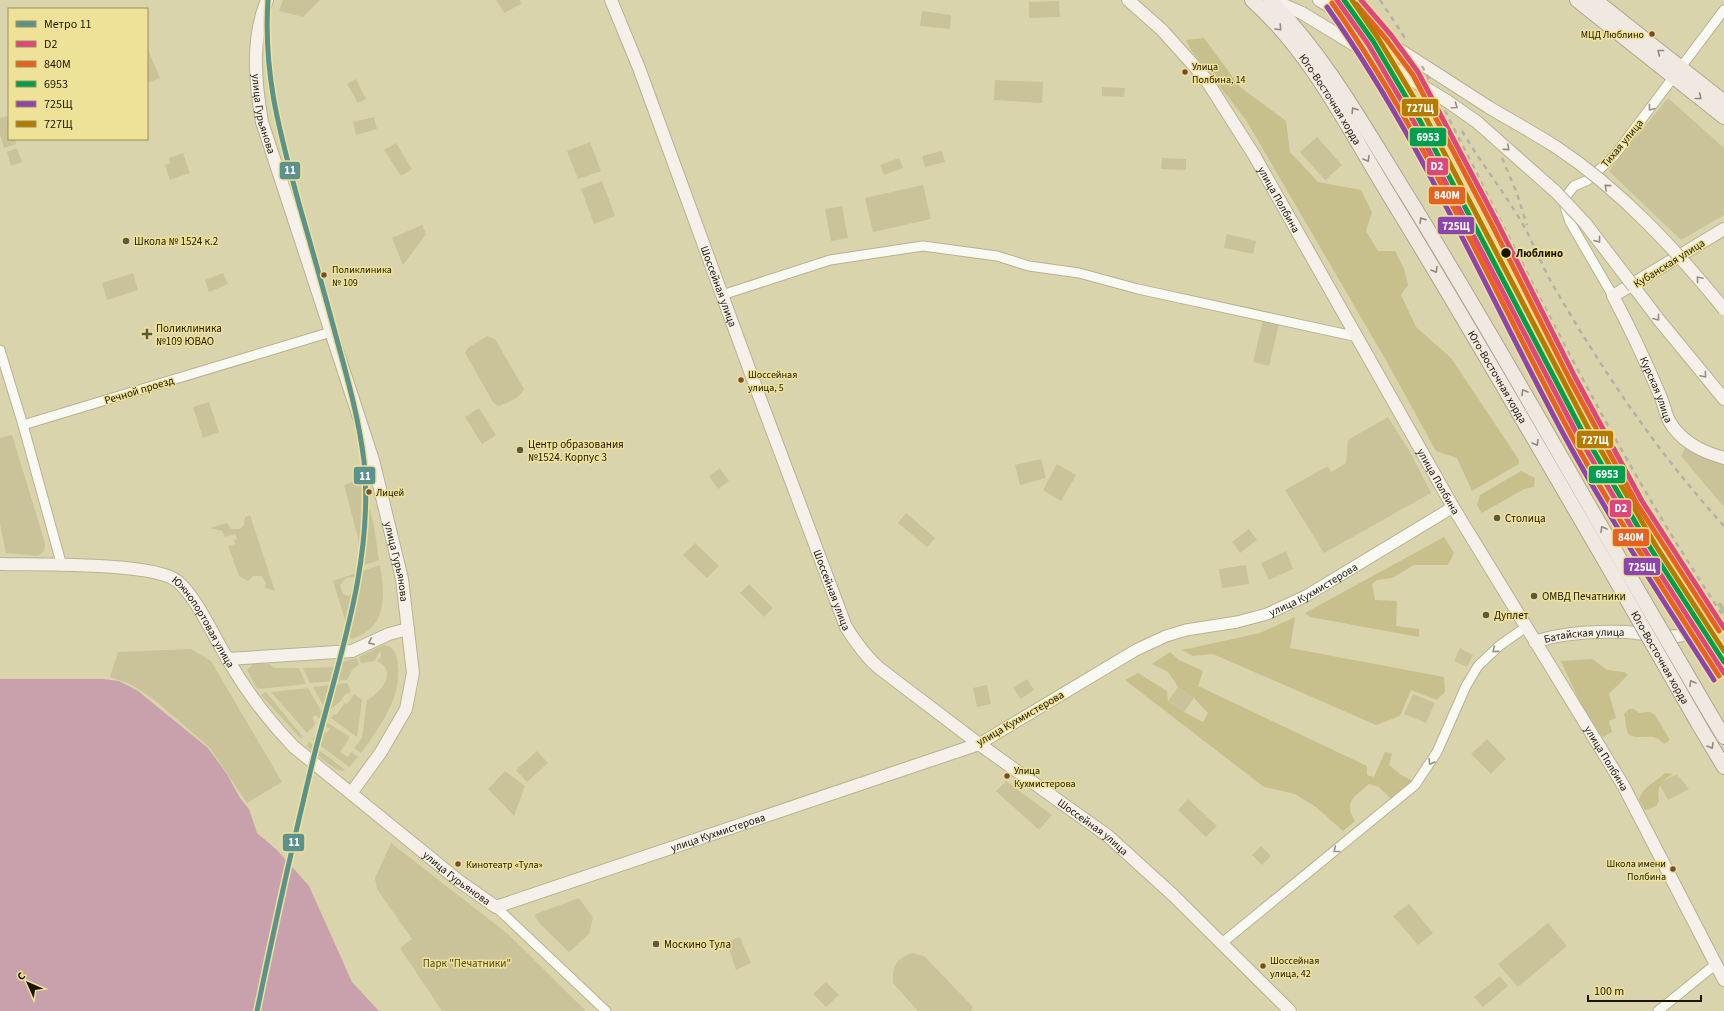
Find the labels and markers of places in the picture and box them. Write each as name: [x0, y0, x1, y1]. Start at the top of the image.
place label: МЦД Люблино: [1581, 28, 1644, 42]
marker: МЦД Люблино: [1647, 29, 1657, 39]
place label: Улица Полбина, 14: [1192, 60, 1245, 87]
marker: Улица Полбина, 14: [1180, 67, 1190, 77]
place label: Школа № 1524 к.2: [134, 234, 218, 249]
marker: Школа № 1524 к.2: [121, 236, 131, 246]
marker: Люблино: [1499, 246, 1513, 260]
place label: Люблино: [1515, 246, 1563, 261]
place label: Поликлиника № 109: [332, 263, 392, 290]
marker: Поликлиника № 109: [319, 270, 329, 280]
place label: Поликлиника №109 ЮВАО: [156, 321, 222, 349]
marker: Поликлиника №109 ЮВАО: [141, 328, 153, 340]
place label: Шоссейная улица, 5: [748, 368, 797, 395]
marker: Шоссейная улица, 5: [736, 375, 746, 385]
place label: Центр образования №1524. Корпус 3: [528, 437, 624, 465]
marker: Центр образования №1524. Корпус 3: [515, 445, 525, 455]
place label: Лицей: [376, 486, 404, 500]
marker: Лицей: [364, 487, 374, 497]
place label: Столица: [1505, 511, 1546, 526]
marker: Столица: [1492, 513, 1502, 523]
place label: ОМВД Печатники: [1542, 589, 1626, 604]
marker: ОМВД Печатники: [1529, 591, 1539, 601]
place label: Дуплет: [1494, 608, 1529, 623]
marker: Дуплет: [1481, 610, 1491, 620]
place label: Улица Кухмистерова: [1014, 764, 1076, 791]
marker: Улица Кухмистерова: [1002, 771, 1012, 781]
place label: Школа имени Полбина: [1606, 857, 1666, 884]
place label: Кинотеатр «Тула»: [466, 858, 543, 872]
marker: Кинотеатр «Тула»: [453, 859, 463, 869]
marker: Школа имени Полбина: [1668, 864, 1678, 874]
place label: Москино Тула: [664, 937, 731, 952]
marker: Москино Тула: [651, 939, 661, 949]
place label: Шоссейная улица, 42: [1270, 954, 1319, 981]
marker: Шоссейная улица, 42: [1258, 961, 1268, 971]

